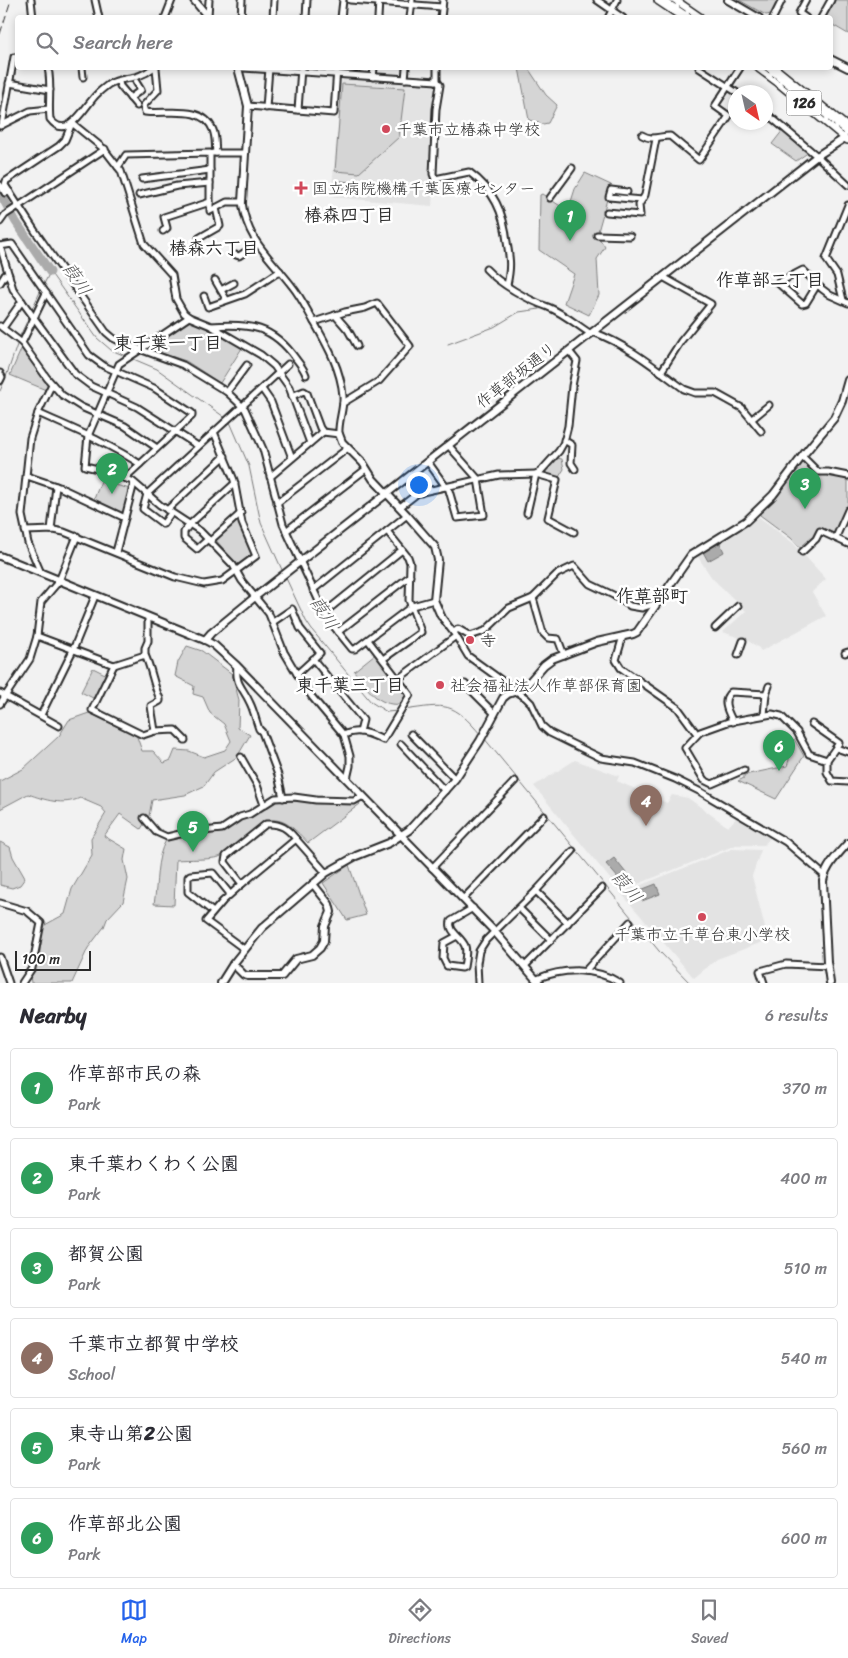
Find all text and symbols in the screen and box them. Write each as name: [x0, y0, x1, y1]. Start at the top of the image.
search box: [15, 15, 833, 70]
text: Search here: [73, 26, 173, 59]
icon: search: [33, 29, 61, 57]
north arrow: [728, 85, 773, 130]
road number: 126: [786, 90, 822, 116]
place label: 千葉市立椿森中学校: [396, 115, 540, 144]
marker: 千葉市立椿森中学校: [380, 123, 392, 135]
place label: 国立病院機構千葉医療センター: [312, 174, 535, 203]
marker: 国立病院機構千葉医療センター: [294, 181, 308, 195]
district label: 椿森四丁目: [304, 199, 394, 231]
pin: 1: [554, 200, 586, 241]
district label: 椿森六丁目: [169, 232, 259, 264]
water label: 葭川: [54, 255, 100, 303]
district label: 作草部二丁目: [716, 264, 824, 296]
district label: 東千葉一丁目: [114, 327, 222, 359]
street label: 作草部坂通り: [469, 334, 563, 416]
pin: 2: [96, 453, 128, 494]
pin: 3: [789, 468, 821, 509]
your location: [406, 472, 432, 498]
district label: 作草部町: [616, 580, 688, 612]
water label: 葭川: [301, 589, 347, 637]
place label: 寺: [480, 626, 496, 655]
marker: 寺: [464, 634, 476, 646]
district label: 東千葉三丁目: [296, 669, 404, 701]
place label: 社会福祉法人作草部保育園: [450, 671, 642, 700]
marker: 社会福祉法人作草部保育園: [434, 679, 446, 691]
pin: 6: [763, 730, 795, 771]
pin: 4: [630, 785, 662, 826]
pin: 5: [177, 811, 209, 852]
water label: 葭川: [603, 863, 651, 911]
marker: 千葉市立千草台東小学校: [696, 911, 708, 923]
place label: 千葉市立千草台東小学校: [614, 920, 790, 949]
text: 100 m: [22, 947, 60, 972]
scale bar: [15, 948, 91, 971]
text: Nearby: [20, 997, 86, 1035]
text: 6 results: [765, 1001, 828, 1030]
text: 作草部市民の森: [68, 1057, 201, 1090]
text: 1: [34, 1074, 40, 1103]
text: 370 m: [783, 1074, 827, 1103]
text: Park: [68, 1090, 101, 1119]
text: 東千葉わくわく公園: [68, 1147, 239, 1180]
text: 2: [32, 1164, 42, 1193]
text: 400 m: [780, 1164, 827, 1193]
text: Park: [68, 1180, 101, 1209]
text: 都賀公園: [68, 1237, 144, 1270]
text: 3: [33, 1254, 41, 1283]
text: 510 m: [784, 1254, 827, 1283]
text: Park: [68, 1270, 101, 1299]
text: 千葉市立都賀中学校: [68, 1327, 239, 1360]
text: 4: [32, 1344, 42, 1373]
text: 540 m: [781, 1344, 827, 1373]
text: School: [68, 1360, 115, 1389]
text: 東寺山第2公園: [68, 1417, 193, 1450]
text: 5: [32, 1434, 42, 1463]
text: 560 m: [782, 1434, 827, 1463]
text: Park: [68, 1450, 101, 1479]
text: 作草部北公園: [68, 1507, 182, 1540]
text: 6: [32, 1524, 42, 1553]
text: 600 m: [781, 1524, 827, 1553]
text: Park: [68, 1540, 101, 1569]
tab: Map: [120, 1596, 148, 1651]
tab: Directions: [388, 1596, 451, 1651]
tab: Saved: [691, 1596, 728, 1651]

